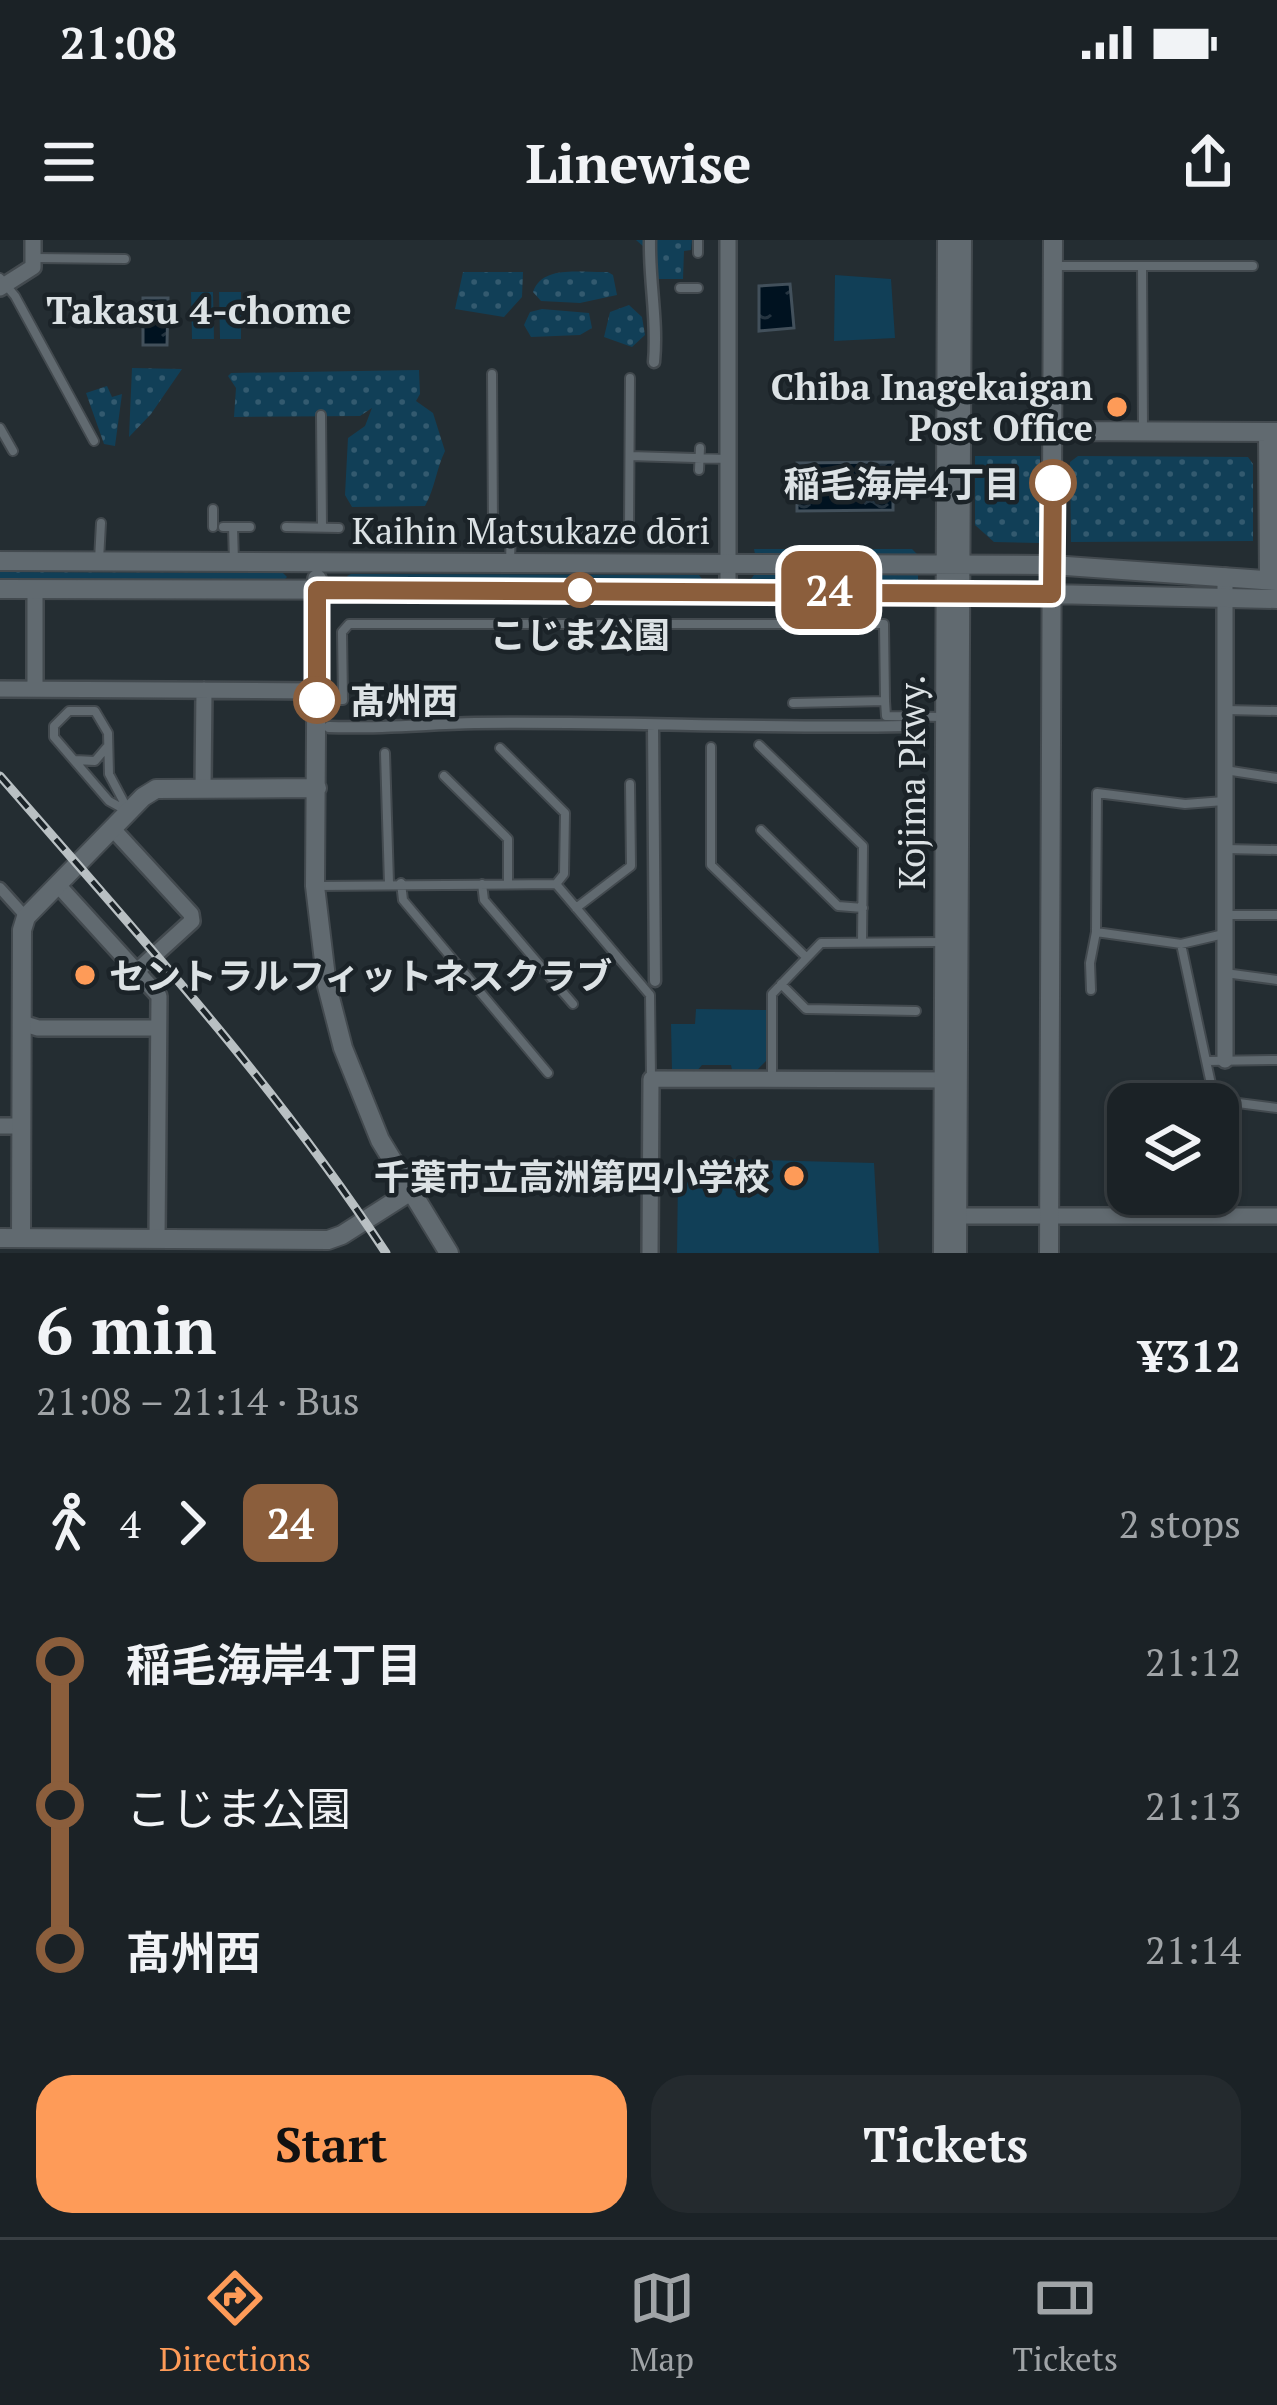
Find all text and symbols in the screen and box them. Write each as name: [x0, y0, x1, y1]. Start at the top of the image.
text: 21:08: [60, 12, 177, 72]
text: Linewise: [525, 127, 752, 198]
icon: menu: [36, 129, 102, 195]
icon: share: [1175, 129, 1241, 195]
district label: Takasu 4-chome: [46, 283, 352, 335]
place label: Chiba Inagekaigan Post Office: [771, 363, 1093, 451]
marker: Chiba Inagekaigan Post Office: [1104, 394, 1130, 420]
place label: 稲毛海岸4丁目: [784, 460, 1020, 507]
marker: 稲毛海岸4丁目: [1031, 461, 1075, 505]
street label: Kaihin Matsukaze dōri: [352, 507, 710, 554]
line badge: 24: [775, 551, 883, 629]
text: 24: [805, 562, 853, 618]
marker: こじま公園: [564, 574, 596, 606]
place label: こじま公園: [490, 611, 670, 658]
street label: Kojima Pkwy.: [888, 675, 935, 889]
place label: 髙州西: [350, 677, 458, 724]
marker: 髙州西: [295, 678, 339, 722]
place label: セントラルフィットネスクラブ: [109, 952, 612, 999]
marker: セントラルフィットネスクラブ: [72, 962, 98, 988]
map controls: [1107, 1083, 1239, 1215]
button: layers: [1107, 1083, 1239, 1215]
place label: 千葉市立高洲第四小学校: [374, 1153, 770, 1200]
marker: 千葉市立高洲第四小学校: [781, 1163, 807, 1189]
text: 6 min: [36, 1285, 217, 1373]
text: ¥312: [1139, 1325, 1241, 1385]
text: 21:08 – 21:14 · Bus: [36, 1374, 360, 1426]
icon: walk: [36, 1490, 102, 1556]
icon: forward: [159, 1490, 225, 1556]
text: 24: [267, 1495, 314, 1551]
text: 4: [120, 1497, 141, 1549]
text: 2 stops: [1119, 1497, 1241, 1549]
text: 稲毛海岸4丁目: [126, 1634, 421, 1694]
text: 21:12: [1145, 1635, 1241, 1687]
text: こじま公園: [126, 1778, 351, 1838]
text: 21:13: [1145, 1779, 1241, 1831]
text: 髙州西: [126, 1922, 261, 1982]
text: 21:14: [1145, 1923, 1241, 1975]
button: Start: [36, 2075, 627, 2213]
button: Tickets: [651, 2075, 1241, 2213]
tab: Directions: [159, 2265, 311, 2380]
tab: Map: [629, 2265, 695, 2380]
tab: Tickets: [1013, 2265, 1118, 2380]

